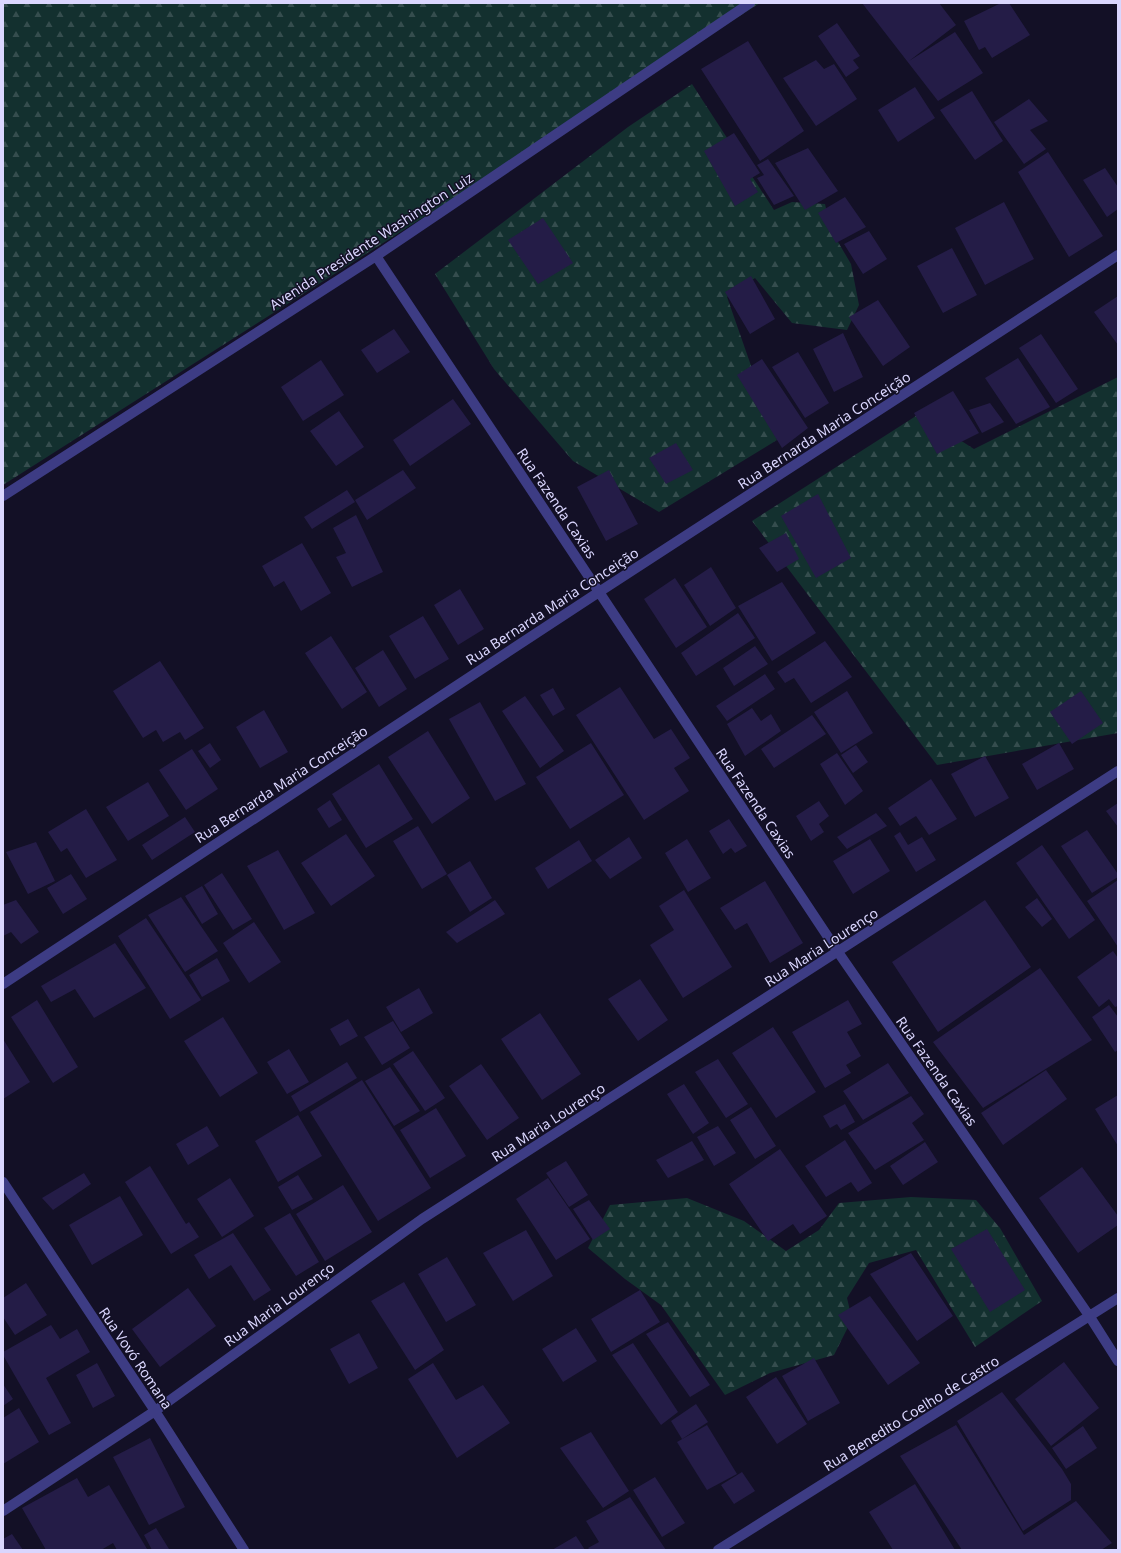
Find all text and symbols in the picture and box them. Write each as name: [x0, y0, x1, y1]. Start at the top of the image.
street label: Avenida Presidente Washington Luiz: [266, 168, 477, 314]
street label: Rua Bernarda Maria Conceição: [734, 367, 914, 493]
street label: Rua Fazenda Caxias: [513, 444, 601, 562]
street label: Rua Bernarda Maria Conceição: [462, 543, 642, 669]
street label: Rua Bernarda Maria Conceição: [191, 721, 371, 847]
street label: Rua Fazenda Caxias: [712, 744, 800, 862]
street label: Rua Maria Lourenço: [760, 903, 882, 991]
street label: Rua Fazenda Caxias: [892, 1013, 982, 1130]
street label: Rua Maria Lourenço: [487, 1078, 609, 1166]
street label: Rua Maria Lourenço: [220, 1258, 338, 1350]
street label: Rua Vovó Romana: [95, 1303, 177, 1413]
street label: Rua Benedito Coelho de Castro: [819, 1351, 1003, 1475]

